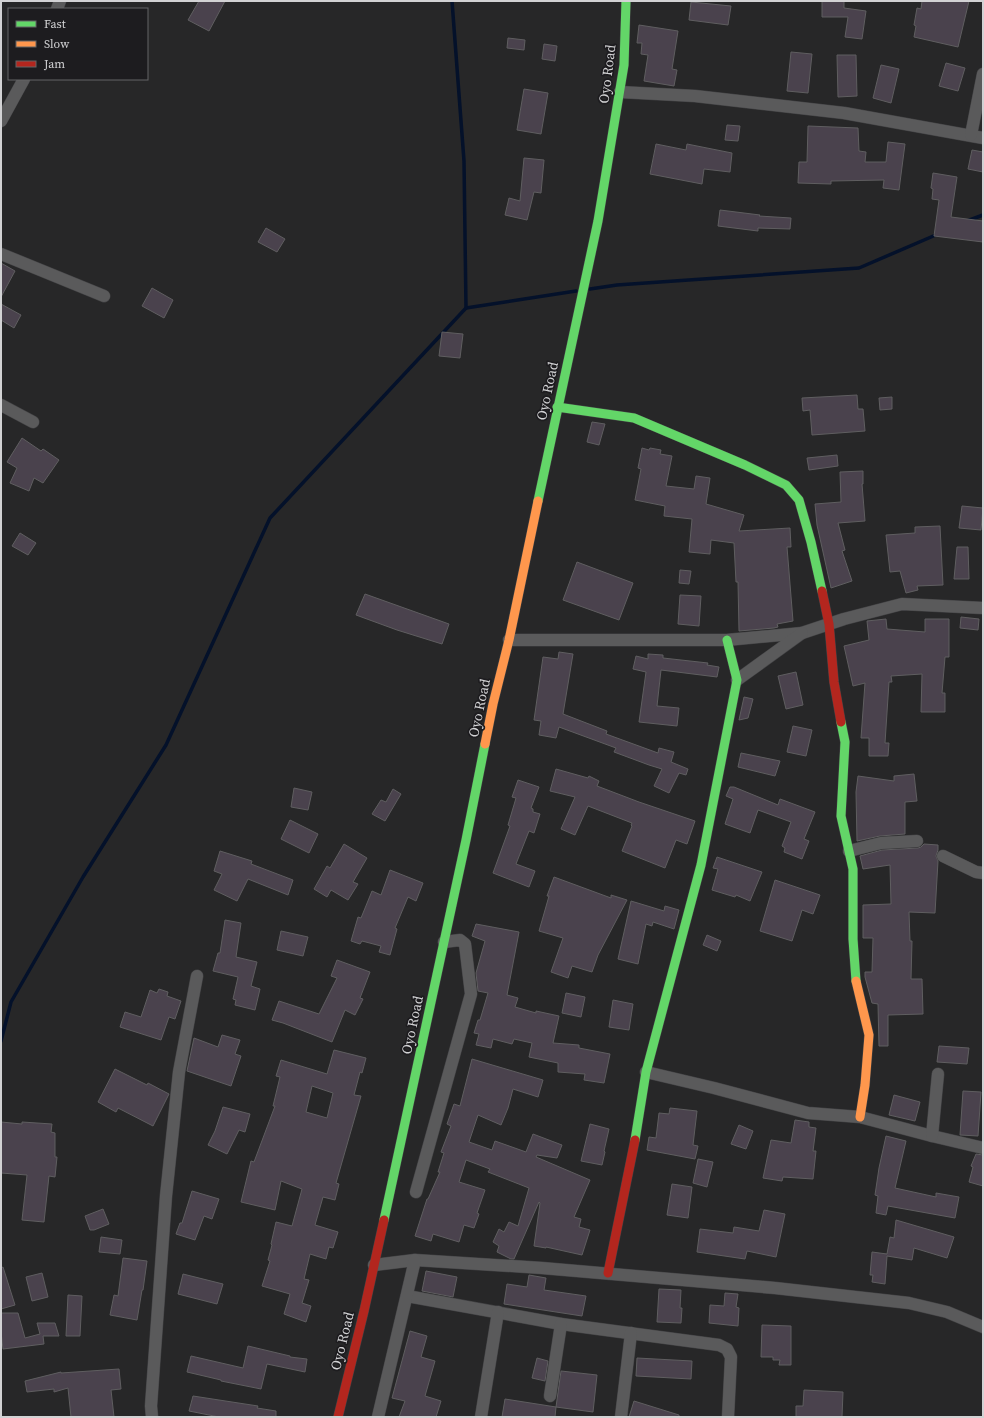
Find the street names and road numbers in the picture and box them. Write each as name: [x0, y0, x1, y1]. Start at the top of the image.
street label: Oyo Road: [593, 43, 621, 105]
street label: Oyo Road: [531, 360, 563, 422]
street label: Oyo Road: [463, 677, 495, 739]
street label: Oyo Road: [396, 994, 428, 1056]
street label: Oyo Road: [325, 1310, 359, 1372]

